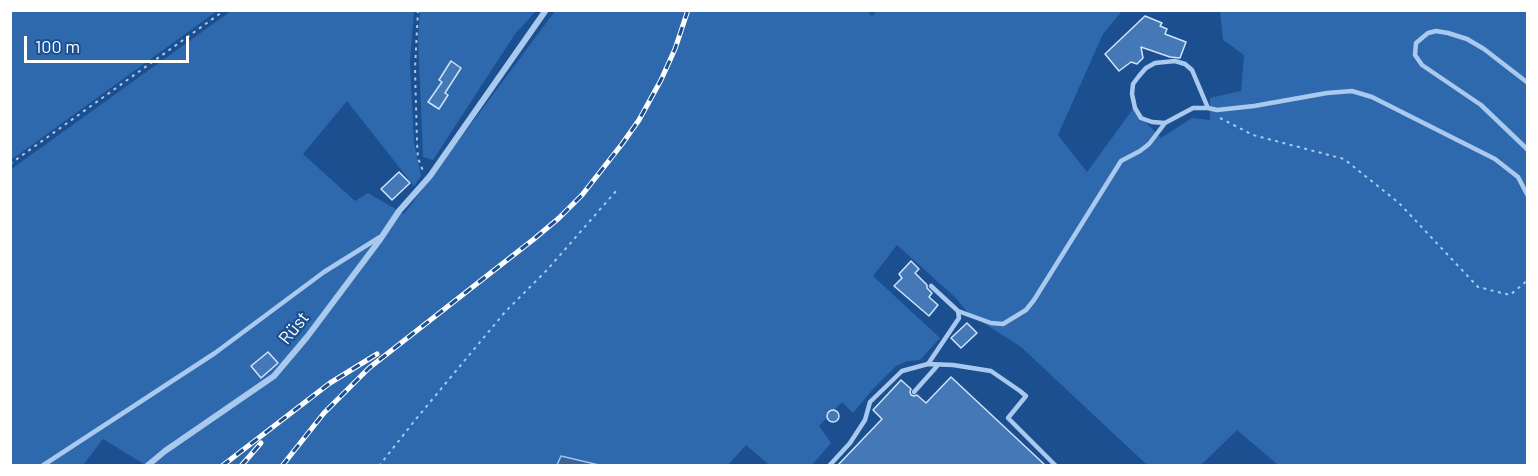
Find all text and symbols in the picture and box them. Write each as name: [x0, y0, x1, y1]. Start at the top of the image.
scale bar: [27, 24, 192, 62]
text: 100 m: [35, 35, 80, 57]
street label: Rüst: [274, 307, 314, 349]

